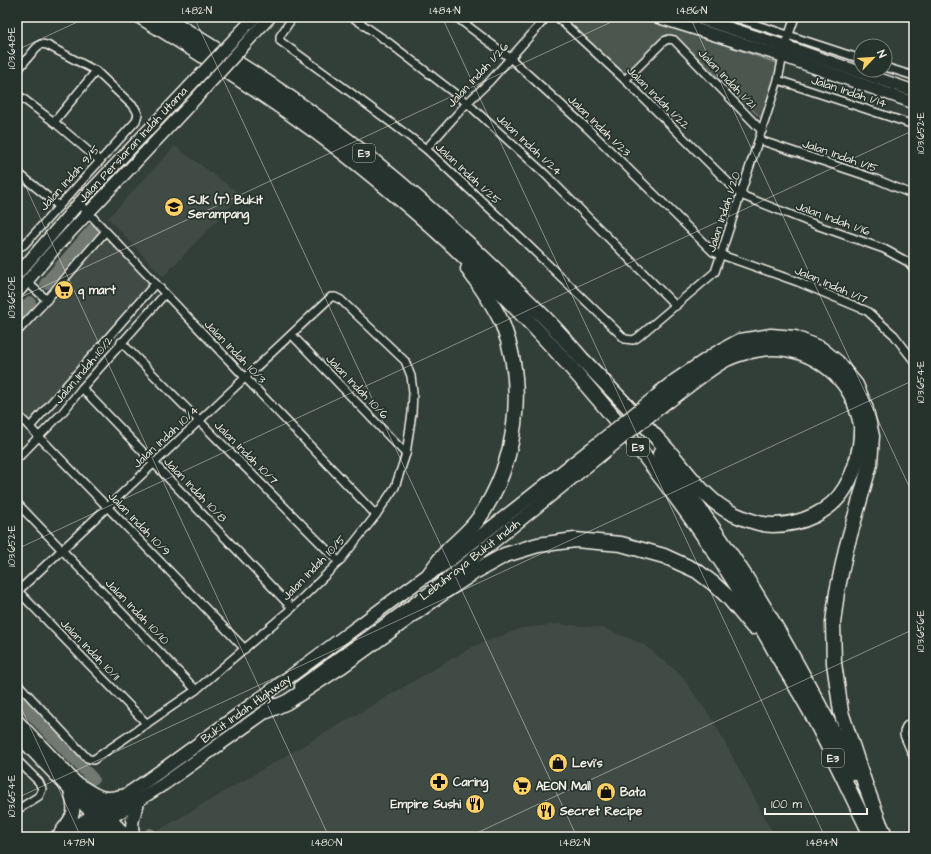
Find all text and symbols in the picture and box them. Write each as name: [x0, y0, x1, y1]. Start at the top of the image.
text: 1.482°N: [182, 4, 212, 18]
text: 1.484°N: [429, 4, 461, 18]
text: 1.486°N: [677, 4, 707, 18]
text: 103.648°E: [5, 27, 19, 69]
street label: Jalan Indah 1/26: [443, 38, 513, 111]
north arrow: [853, 38, 893, 78]
street label: Jalan Indah 1/21: [694, 45, 760, 113]
text: N: [873, 48, 890, 60]
street label: Jalan Indah 1/22: [623, 63, 693, 133]
street label: Jalan Indah 1/14: [809, 72, 889, 112]
street label: Jalan Persiaran Indah Utama: [74, 83, 192, 207]
street label: Jalan Indah 1/23: [564, 91, 634, 161]
street label: Jalan Indah 1/24: [492, 110, 566, 180]
text: 103.652°E: [914, 112, 928, 154]
street label: Jalan Indah 1/15: [800, 135, 881, 177]
street label: Jalan Indah 1/25: [431, 139, 505, 209]
street label: Jalan Indah 9/5: [36, 141, 104, 214]
road number: E3: [353, 144, 375, 162]
street label: Jalan Indah 1/20: [703, 169, 745, 254]
place label: SJK (T) Bukit Serampang: [187, 192, 263, 225]
school or university icon: SJK (T) Bukit Serampang: [163, 196, 185, 218]
street label: Jalan Indah 1/16: [793, 198, 873, 241]
street label: Jalan Indah 1/17: [792, 262, 871, 308]
text: 103.650°E: [5, 276, 19, 318]
supermarket icon: q mart: [53, 279, 75, 301]
place label: q mart: [78, 282, 116, 300]
street label: Jalan Indah 10/3: [200, 316, 270, 388]
street label: Jalan Indah 10/2: [51, 332, 117, 407]
street label: Jalan Indah 10/6: [322, 351, 393, 424]
text: 103.654°E: [914, 361, 928, 403]
street label: Jalan Indah 10/4: [129, 402, 203, 472]
street label: Jalan Indah 10/7: [210, 417, 282, 489]
road number: E3: [627, 438, 649, 456]
street label: Jalan Indah 10/8: [160, 454, 231, 526]
street label: Jalan Indah 10/9: [104, 488, 174, 560]
street label: Lebuhraya Bukit Indah: [416, 515, 524, 605]
text: 103.652°E: [5, 525, 19, 567]
street label: Jalan Indah 10/5: [278, 531, 350, 605]
street label: Jalan Indah 10/10: [101, 575, 173, 649]
text: 103.656°E: [914, 610, 928, 652]
street label: Jalan Indah 10/11: [56, 615, 124, 685]
street label: Bukit Indah Highway: [197, 670, 296, 748]
road number: E3: [822, 749, 844, 767]
shop icon: Levi's: [547, 752, 569, 774]
place label: Levi's: [572, 755, 603, 772]
pharmacy icon: Caring: [428, 771, 450, 793]
place label: Caring: [453, 774, 489, 793]
text: 103.654°E: [5, 775, 19, 817]
supermarket icon: AEON Mall: [511, 775, 533, 797]
place label: AEON Mall: [536, 778, 591, 795]
shop icon: Bata: [595, 781, 617, 803]
place label: Bata: [620, 784, 646, 801]
scale bar: [765, 790, 867, 816]
restaurant icon: Empire Sushi: [464, 793, 486, 815]
place label: Empire Sushi: [391, 796, 461, 814]
text: 100 m: [771, 796, 802, 813]
restaurant icon: Secret Recipe: [535, 800, 557, 822]
place label: Secret Recipe: [559, 803, 643, 821]
text: 1.478°N: [64, 836, 94, 850]
text: 1.480°N: [312, 836, 342, 850]
text: 1.482°N: [560, 836, 590, 850]
text: 1.484°N: [806, 836, 838, 850]

